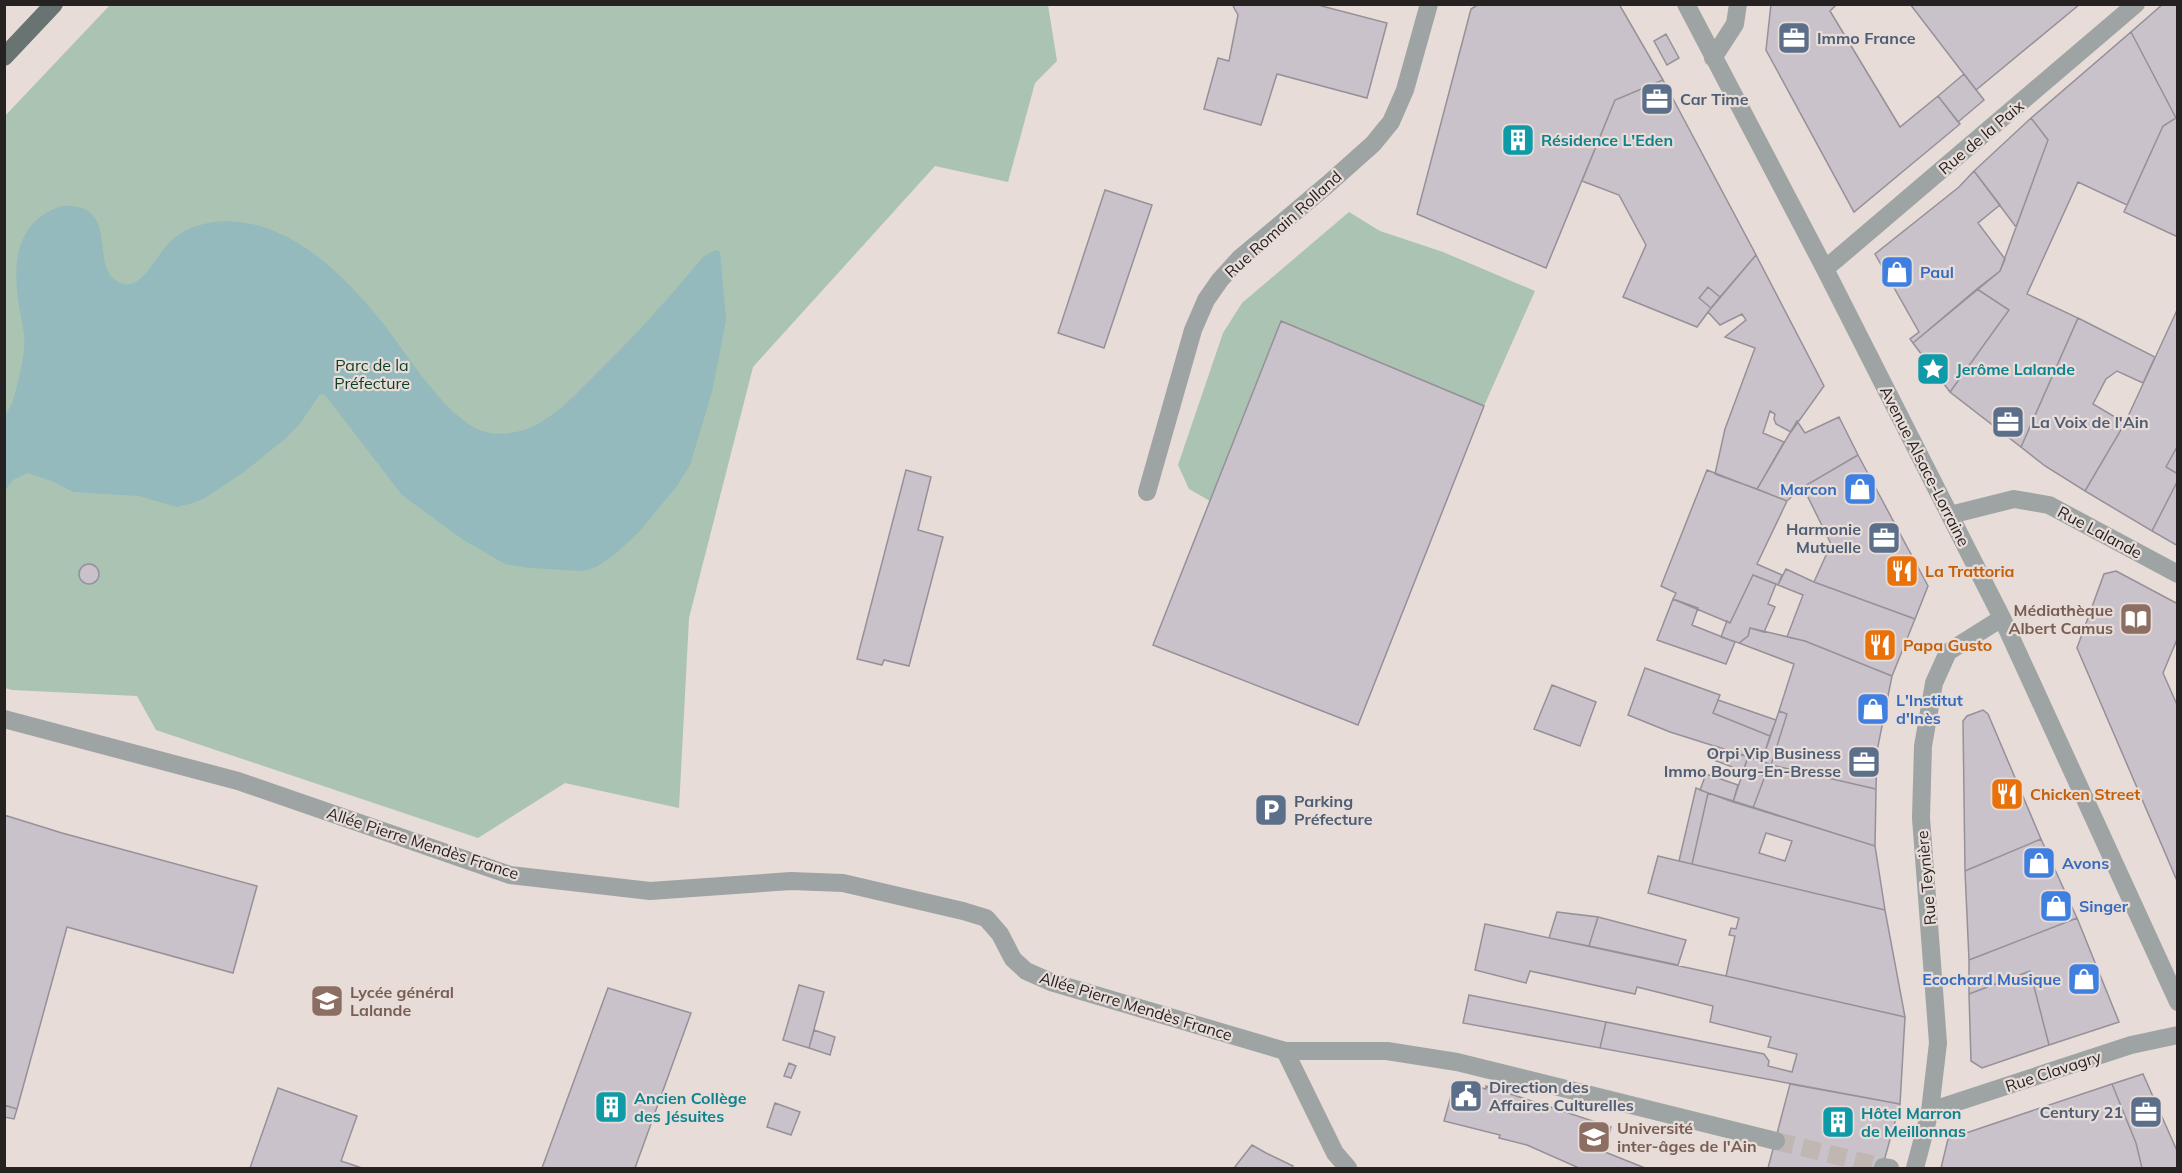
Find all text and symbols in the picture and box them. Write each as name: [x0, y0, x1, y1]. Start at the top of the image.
office icon: Immo France: [1776, 20, 1812, 56]
place label: Immo France: [1817, 28, 1916, 48]
office icon: Car Time: [1639, 81, 1675, 117]
place label: Car Time: [1680, 89, 1749, 109]
street label: Rue de la Paix: [1934, 95, 2028, 178]
building icon: Résidence L'Eden: [1500, 122, 1536, 158]
place label: Résidence L'Eden: [1541, 130, 1673, 150]
street label: Rue Romain Rolland: [1220, 166, 1346, 282]
shop icon: Paul: [1879, 254, 1915, 290]
place label: Paul: [1920, 262, 1954, 282]
place icon: Jerôme Lalande: [1915, 351, 1951, 387]
park label: Parc de la Préfecture: [334, 355, 410, 393]
place label: Jerôme Lalande: [1956, 359, 2075, 379]
street label: Avenue Alsace-Lorraine: [1876, 382, 1974, 550]
office icon: La Voix de l'Ain: [1990, 404, 2026, 440]
place label: La Voix de l'Ain: [2031, 412, 2149, 432]
shop icon: Marcon: [1842, 471, 1878, 507]
place label: Marcon: [1780, 479, 1837, 499]
street label: Rue Lalande: [2054, 501, 2146, 563]
place label: Harmonie Mutuelle: [1786, 519, 1861, 557]
office icon: Harmonie Mutuelle: [1866, 520, 1902, 556]
restaurant icon: La Trattoria: [1884, 553, 1920, 589]
place label: La Trattoria: [1925, 561, 2015, 581]
place label: Médiathèque Albert Camus: [2008, 600, 2113, 638]
library icon: Médiathèque Albert Camus: [2118, 601, 2154, 637]
restaurant icon: Papa Gusto: [1862, 627, 1898, 663]
place label: Papa Gusto: [1903, 635, 1992, 655]
place label: L'Institut d'Inès: [1896, 690, 1963, 728]
shop icon: L'Institut d'Inès: [1855, 691, 1891, 727]
place label: Orpi Vip Business Immo Bourg-En-Bresse: [1664, 743, 1841, 781]
office icon: Orpi Vip Business Immo Bourg-En-Bresse: [1846, 744, 1882, 780]
restaurant icon: Chicken Street: [1989, 776, 2025, 812]
place label: Chicken Street: [2030, 784, 2140, 804]
place label: Parking Préfecture: [1294, 791, 1373, 829]
parking icon: Parking Préfecture: [1253, 792, 1289, 828]
street label: Allée Pierre Mendès France: [325, 803, 521, 883]
street label: Rue Teynière: [1912, 830, 1940, 926]
shop icon: Avons: [2021, 845, 2057, 881]
place label: Avons: [2062, 853, 2109, 873]
shop icon: Singer: [2038, 888, 2074, 924]
place label: Singer: [2079, 896, 2129, 916]
shop icon: Ecochard Musique: [2066, 961, 2102, 997]
street label: Allée Pierre Mendès France: [1037, 967, 1235, 1045]
place label: Ecochard Musique: [1922, 969, 2061, 989]
place label: Lycée général Lalande: [350, 982, 454, 1020]
school or university icon: Lycée général Lalande: [309, 983, 345, 1019]
street label: Rue Clavagry: [2002, 1046, 2104, 1096]
place label: Direction des Affaires Culturelles: [1489, 1077, 1634, 1115]
public building icon: Direction des Affaires Culturelles: [1448, 1078, 1484, 1114]
place label: Ancien Collège des Jésuites: [634, 1088, 747, 1126]
building icon: Ancien Collège des Jésuites: [593, 1089, 629, 1125]
office icon: Century 21: [2128, 1094, 2164, 1130]
place label: Century 21: [2040, 1102, 2123, 1122]
place label: Hôtel Marron de Meillonnas: [1861, 1103, 1966, 1141]
building icon: Hôtel Marron de Meillonnas: [1820, 1104, 1856, 1140]
place label: Université inter-âges de l'Ain: [1617, 1118, 1757, 1156]
school or university icon: Université inter-âges de l'Ain: [1576, 1119, 1612, 1155]

